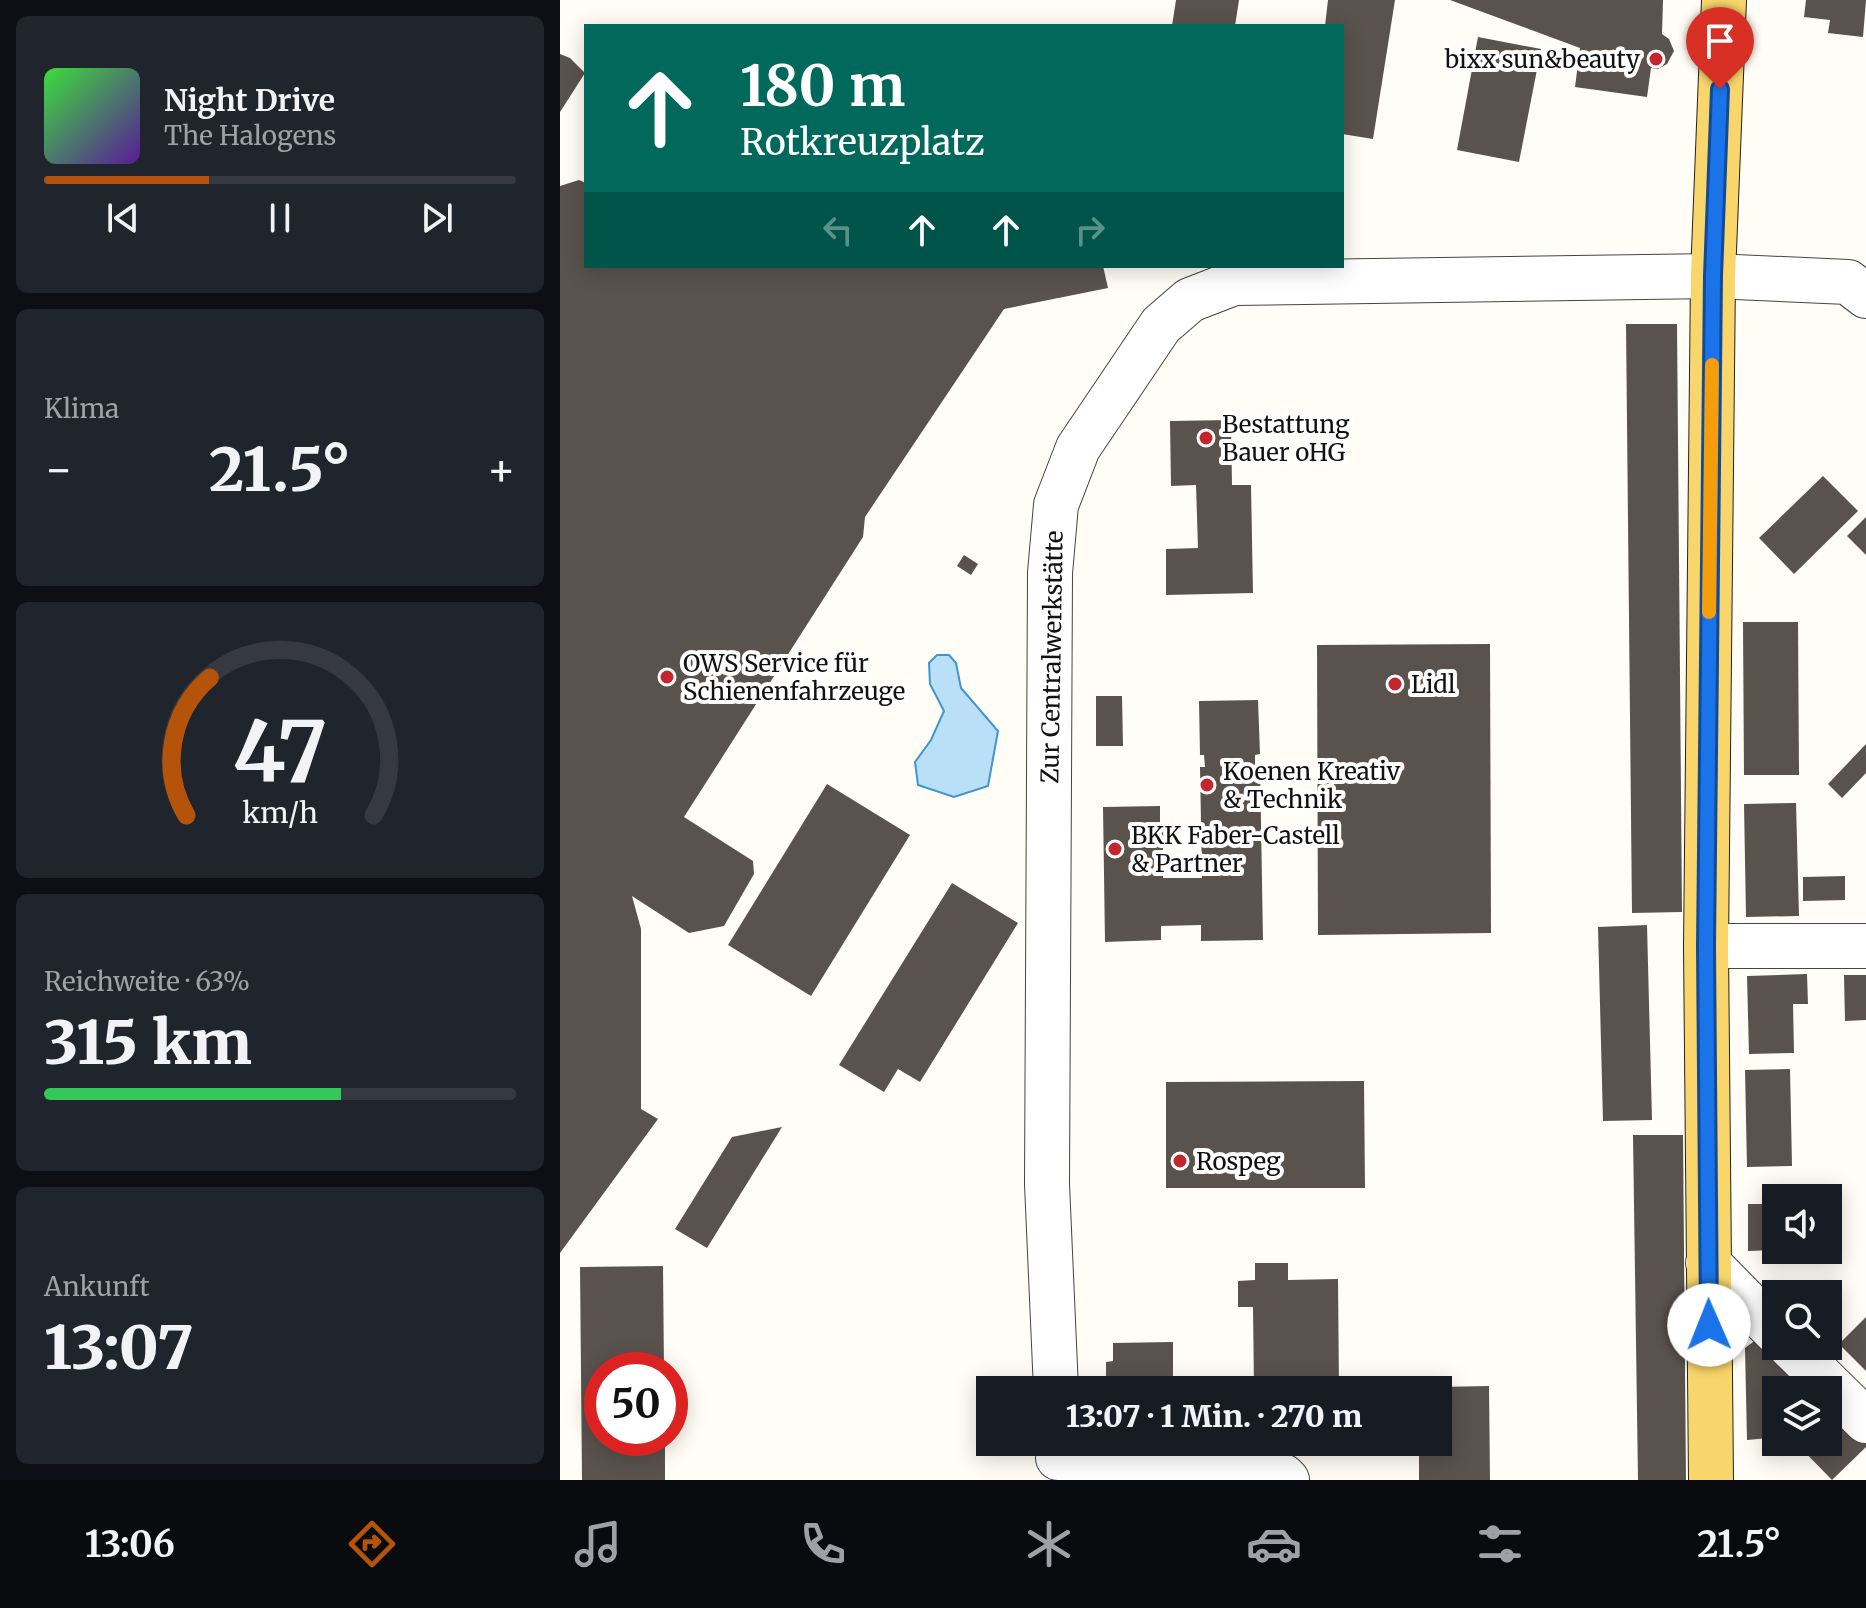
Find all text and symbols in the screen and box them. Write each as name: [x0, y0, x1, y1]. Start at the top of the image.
pin: [1686, 7, 1754, 89]
icon: arrive: [1698, 19, 1742, 63]
place label: bixx sun&beauty: [1444, 44, 1640, 75]
marker: bixx sun&beauty: [1647, 50, 1665, 68]
text: 180 m: [740, 51, 905, 121]
icon: ahead: [608, 56, 712, 160]
text: Night Drive: [164, 81, 335, 119]
text: The Halogens: [164, 119, 336, 152]
text: Rotkreuzplatz: [740, 120, 985, 165]
icon: previous: [101, 196, 145, 240]
icon: pause: [258, 196, 302, 240]
icon: next: [415, 196, 459, 240]
icon: left: [816, 208, 860, 252]
icon: ahead: [900, 208, 944, 252]
icon: ahead: [984, 208, 1028, 252]
icon: right: [1068, 208, 1112, 252]
text: Klima: [44, 392, 119, 425]
place label: Bestattung Bauer oHG: [1222, 409, 1350, 468]
marker: Bestattung Bauer oHG: [1197, 429, 1215, 447]
text: 21.5°: [209, 432, 351, 507]
text: −: [44, 442, 73, 497]
text: +: [487, 442, 516, 497]
street label: Zur Centralwerkstätte: [1034, 530, 1070, 784]
place label: OWS Service für Schienenfahrzeuge: [683, 648, 905, 707]
marker: OWS Service für Schienenfahrzeuge: [658, 668, 676, 686]
place label: Lidl: [1411, 669, 1455, 700]
marker: Lidl: [1386, 675, 1404, 693]
text: 47: [233, 700, 327, 805]
place label: Koenen Kreativ & Technik: [1223, 756, 1400, 815]
marker: Koenen Kreativ & Technik: [1198, 776, 1216, 794]
text: km/h: [242, 795, 318, 831]
place label: BKK Faber-Castell & Partner: [1131, 820, 1340, 879]
marker: BKK Faber-Castell & Partner: [1106, 840, 1124, 858]
text: Reichweite · 63%: [44, 965, 250, 998]
text: 315 km: [44, 1005, 252, 1080]
place label: Rospeg: [1196, 1146, 1281, 1177]
marker: Rospeg: [1171, 1152, 1189, 1170]
map controls: [1762, 1184, 1842, 1456]
button: sound: [1762, 1184, 1842, 1264]
text: Ankunft: [44, 1270, 150, 1303]
button: search: [1762, 1280, 1842, 1360]
position arrow: [1667, 1283, 1751, 1367]
text: 13:07: [44, 1310, 194, 1385]
speed limit sign: 50: [584, 1352, 688, 1456]
button: layers: [1762, 1376, 1842, 1456]
text: 13:07 · 1 Min. · 270 m: [1066, 1397, 1362, 1435]
icon: directions: [344, 1516, 400, 1572]
icon: music: [570, 1516, 626, 1572]
icon: phone: [795, 1516, 851, 1572]
icon: climate: [1021, 1516, 1077, 1572]
icon: car: [1246, 1516, 1302, 1572]
icon: filters: [1472, 1516, 1528, 1572]
text: 13:06: [85, 1522, 175, 1567]
text: 21.5°: [1697, 1522, 1781, 1567]

